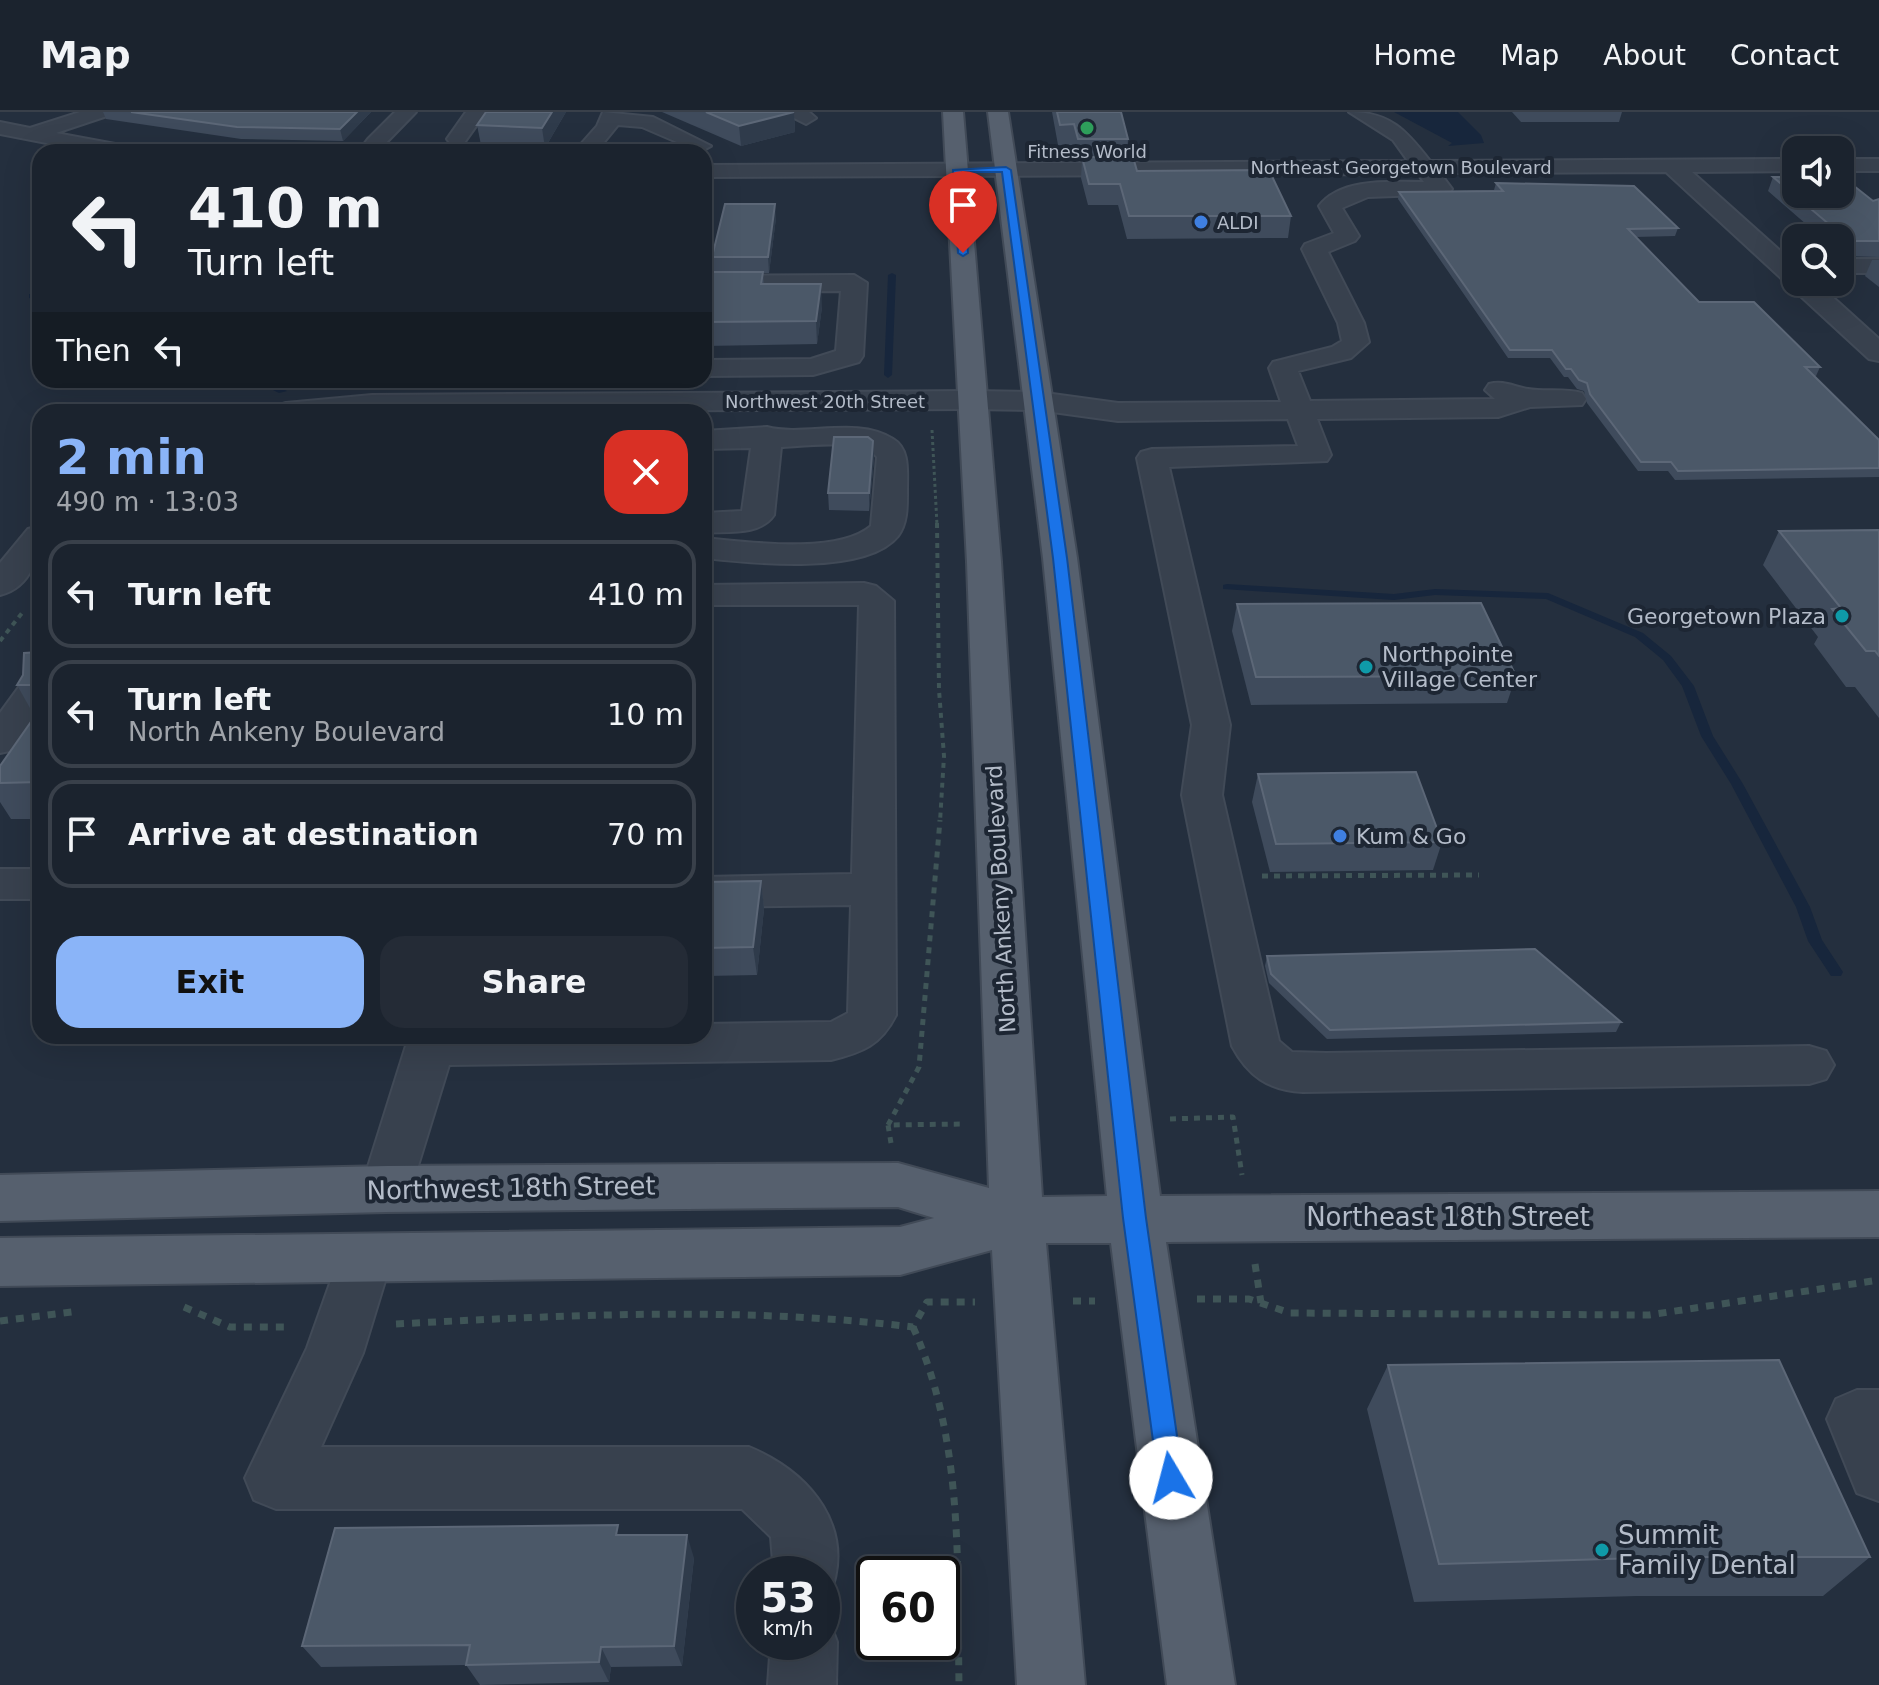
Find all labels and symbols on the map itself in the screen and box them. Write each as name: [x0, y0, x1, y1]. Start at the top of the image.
marker: Fitness World: [1078, 119, 1096, 137]
place label: Fitness World: [1027, 141, 1147, 162]
street label: Northeast Georgetown Boulevard: [1250, 157, 1552, 178]
pin: [929, 171, 997, 253]
place label: ALDI: [1217, 212, 1259, 233]
marker: ALDI: [1192, 213, 1210, 231]
street label: Northwest 20th Street: [725, 391, 925, 412]
place label: Georgetown Plaza: [1627, 604, 1826, 629]
marker: Georgetown Plaza: [1833, 607, 1851, 625]
place label: Northpointe Village Center: [1382, 642, 1538, 692]
marker: Northpointe Village Center: [1357, 658, 1375, 676]
street label: North Ankeny Boulevard: [981, 764, 1021, 1034]
place label: Kum & Go: [1356, 824, 1466, 849]
marker: Kum & Go: [1331, 827, 1349, 845]
street label: Northwest 18th Street: [366, 1170, 656, 1206]
street label: Northeast 18th Street: [1306, 1202, 1590, 1232]
position arrow: [1129, 1436, 1213, 1520]
place label: Summit Family Dental: [1618, 1520, 1796, 1580]
marker: Summit Family Dental: [1593, 1541, 1611, 1559]
speed limit sign: 60: [856, 1556, 960, 1660]

